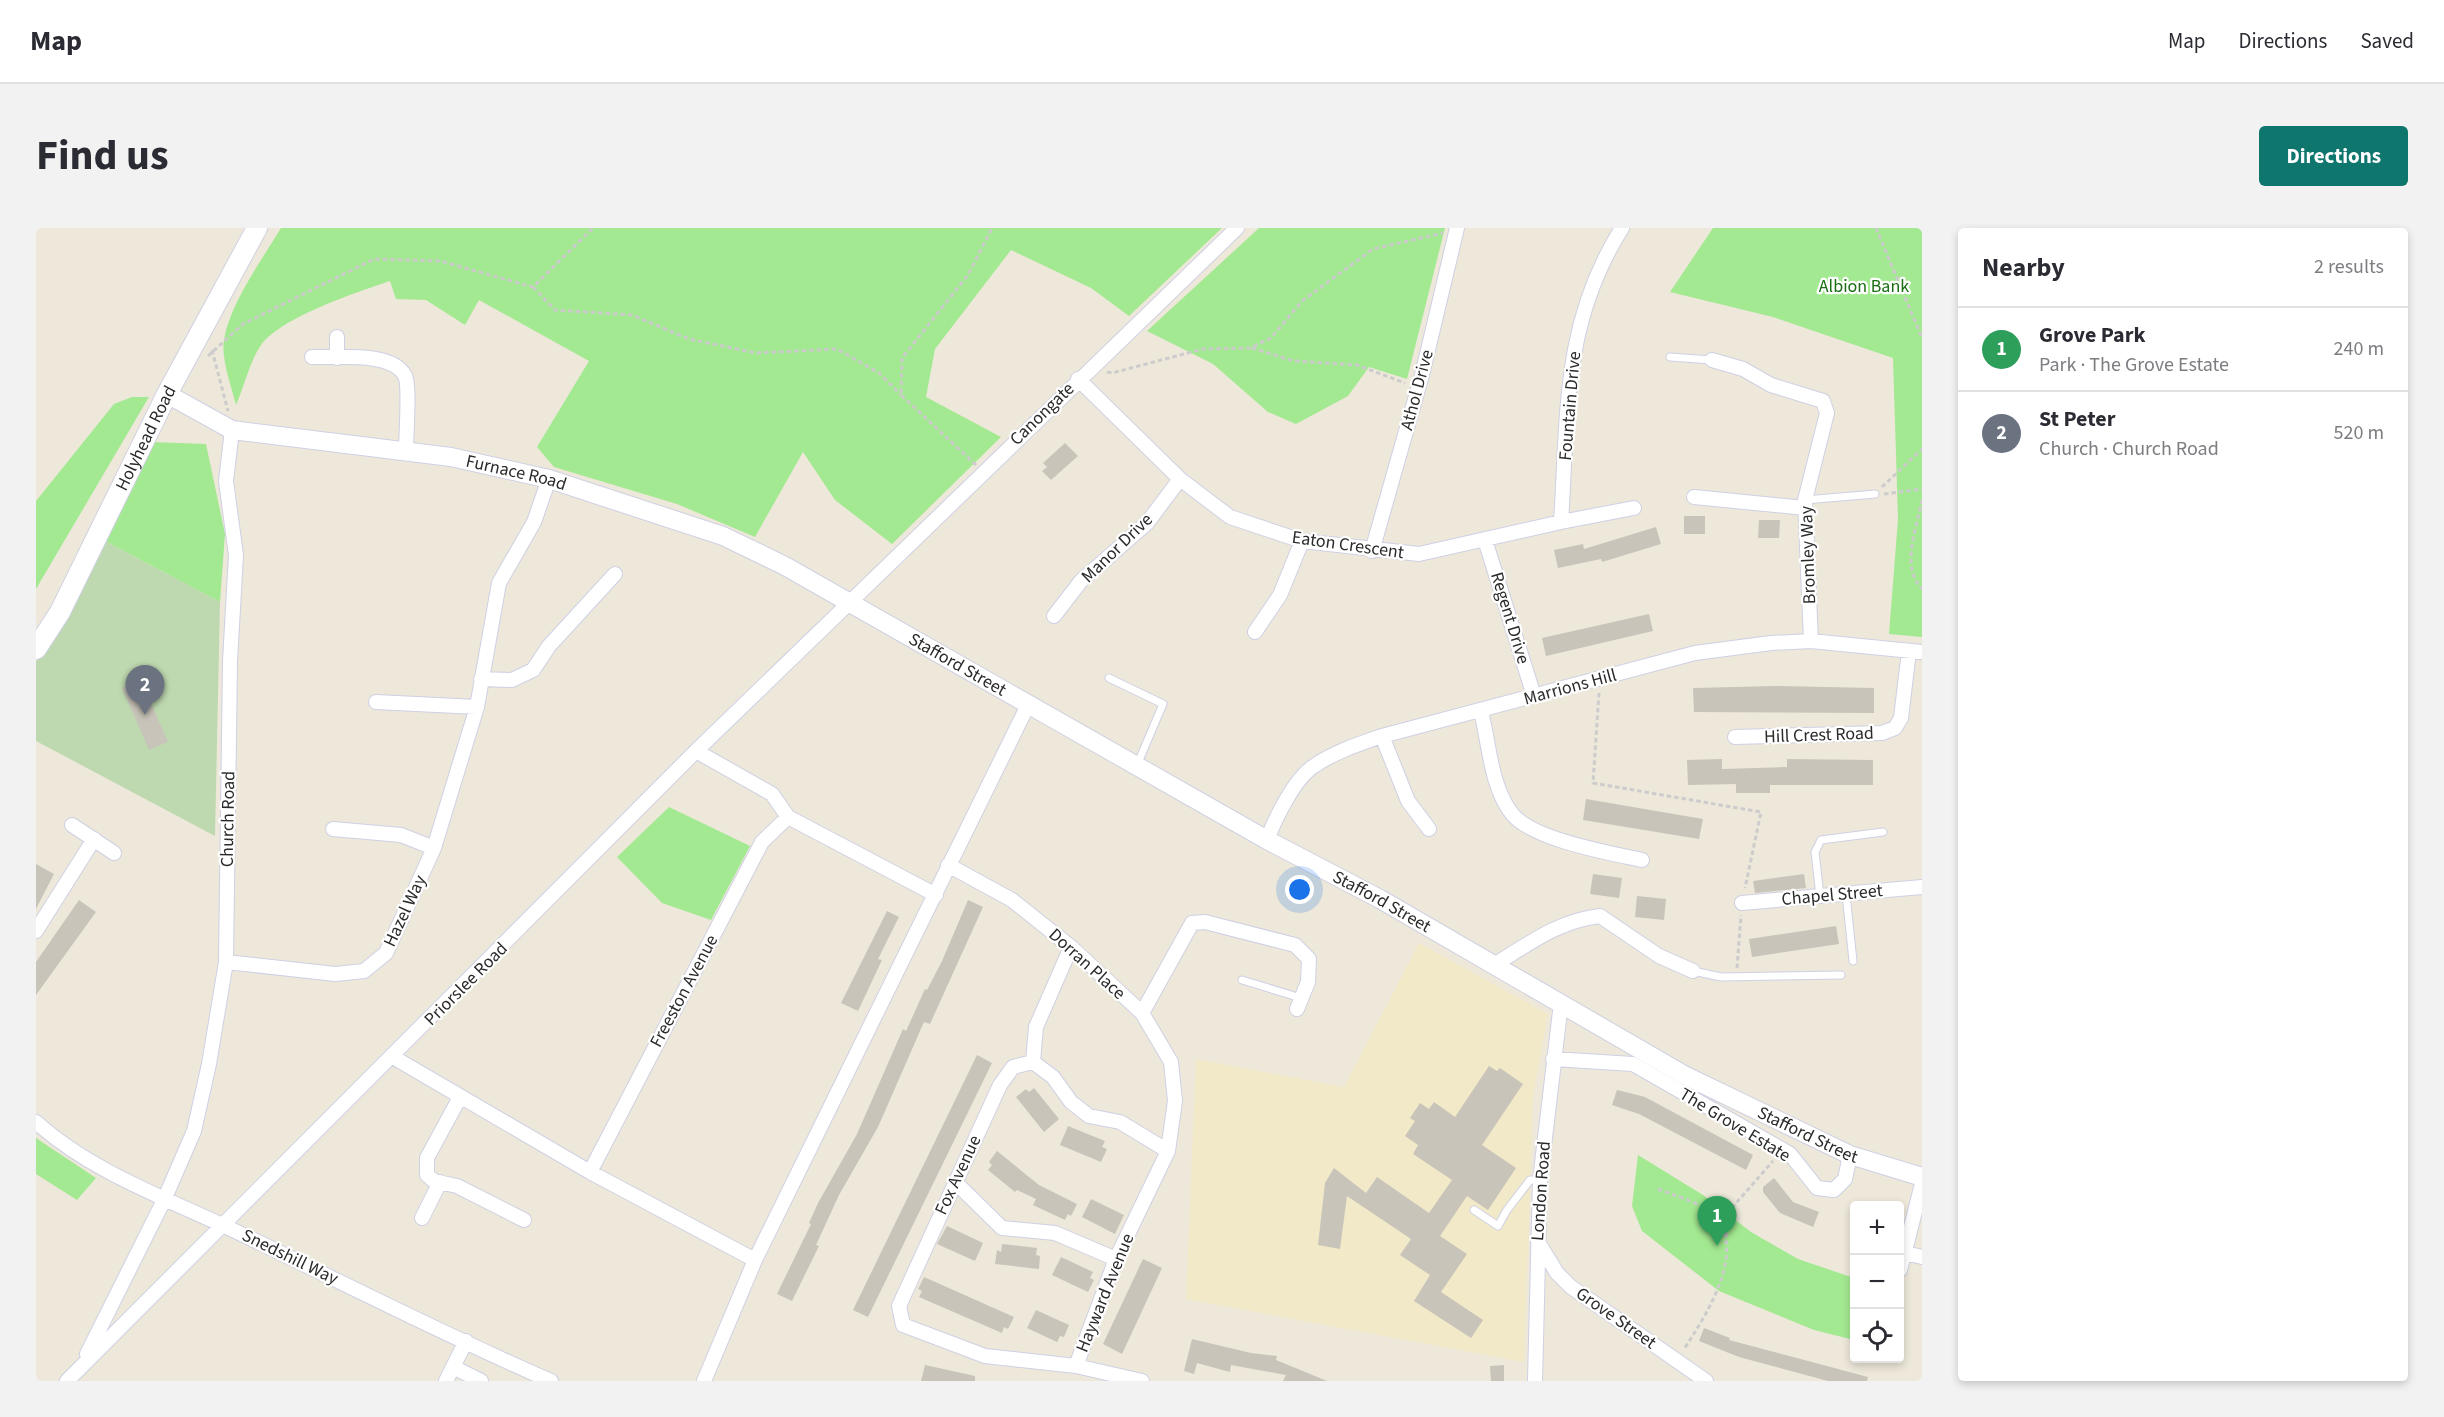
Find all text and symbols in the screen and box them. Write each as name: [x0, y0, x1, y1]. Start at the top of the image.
text: Map: [30, 21, 82, 61]
text: Map: [2168, 26, 2206, 56]
text: Directions: [2239, 26, 2327, 56]
text: Saved: [2360, 26, 2414, 56]
text: Find us: [36, 126, 169, 186]
button: Directions: [2259, 126, 2408, 186]
text: Nearby: [1982, 249, 2065, 286]
text: 2 results: [2314, 253, 2384, 281]
park label: Albion Bank: [1819, 274, 1909, 299]
text: Grove Park: [2039, 319, 2146, 351]
text: 1: [1996, 335, 2007, 363]
text: 240 m: [2334, 335, 2384, 363]
street label: Athol Drive: [1394, 347, 1440, 433]
street label: Fountain Drive: [1553, 350, 1587, 462]
text: Park · The Grove Estate: [2039, 351, 2229, 379]
street label: Canongate: [1004, 377, 1080, 451]
street label: Holyhead Road: [109, 381, 182, 495]
text: St Peter: [2039, 403, 2115, 435]
text: 2: [1996, 419, 2007, 447]
text: 520 m: [2334, 419, 2384, 447]
text: Church · Church Road: [2039, 435, 2219, 463]
street label: Furnace Road: [464, 448, 570, 496]
street label: Bromley Way: [1794, 505, 1822, 605]
street label: Manor Drive: [1076, 507, 1158, 588]
street label: Eaton Crescent: [1290, 525, 1406, 565]
street label: Regent Drive: [1484, 569, 1536, 667]
street label: Stafford Street: [904, 626, 1011, 702]
street label: Marrions Hill: [1521, 663, 1619, 711]
pin: 2: [126, 666, 164, 715]
street label: Hill Crest Road: [1764, 721, 1874, 749]
street label: Church Road: [215, 771, 241, 867]
street label: Stafford Street: [1328, 864, 1436, 938]
street label: Hazel Way: [377, 870, 433, 951]
your location: [1285, 875, 1314, 904]
street label: Chapel Street: [1780, 878, 1884, 912]
street label: Dorran Place: [1043, 923, 1131, 1005]
street label: Freeston Avenue: [644, 930, 724, 1052]
street label: Priorslee Road: [419, 937, 513, 1031]
street label: The Grove Estate: [1675, 1082, 1795, 1168]
street label: Stafford Street: [1753, 1100, 1861, 1169]
street label: Fox Avenue: [929, 1131, 987, 1219]
street label: London Road: [1525, 1140, 1557, 1242]
pin: 1: [1698, 1196, 1736, 1246]
map controls: [1850, 1201, 1904, 1363]
button: +: [1850, 1201, 1904, 1255]
street label: Snedshill Way: [238, 1223, 343, 1291]
street label: Hayward Avenue: [1070, 1230, 1140, 1356]
button: −: [1850, 1255, 1904, 1309]
street label: Grove Street: [1571, 1281, 1661, 1355]
button: locate: [1850, 1309, 1904, 1363]

